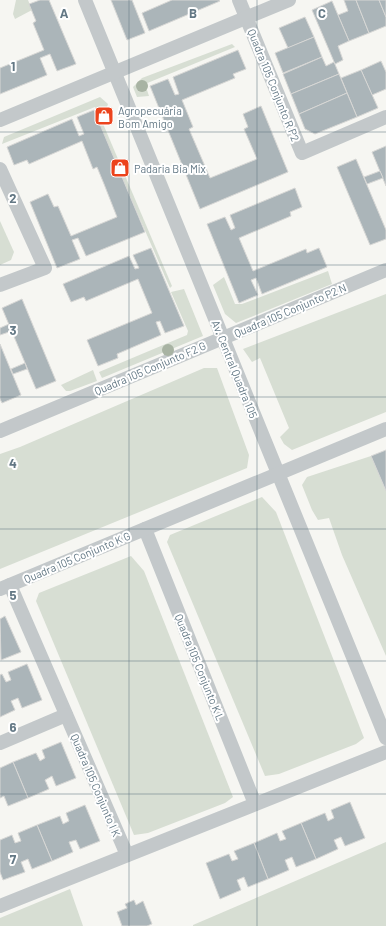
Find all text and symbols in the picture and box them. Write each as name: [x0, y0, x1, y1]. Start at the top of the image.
text: A: [60, 5, 69, 21]
text: B: [189, 5, 197, 21]
text: C: [318, 5, 326, 21]
street label: Quadra 105 Conjunto R P2: [245, 27, 303, 143]
text: 1: [11, 58, 15, 74]
place label: Agropecuária Bom Amigo: [118, 104, 182, 130]
shop icon: Agropecuária Bom Amigo: [93, 105, 115, 127]
shop icon: Padaria Bia Mix: [109, 157, 131, 179]
place label: Padaria Bia Mix: [134, 162, 206, 175]
text: 2: [9, 190, 17, 206]
street label: Quadra 105 Conjunto P2 N: [232, 280, 348, 340]
street label: Av. Central Quadra 105: [209, 318, 261, 420]
text: 3: [9, 322, 17, 338]
street label: Quadra 105 Conjunto F2 G: [92, 339, 208, 397]
text: 4: [9, 455, 17, 471]
street label: Quadra 105 Conjunto K G: [22, 529, 132, 585]
text: 5: [9, 587, 17, 603]
street label: Quadra 105 Conjunto K L: [173, 612, 227, 722]
text: 6: [10, 719, 17, 735]
street label: Quadra 105 Conjunto I K: [68, 732, 124, 839]
text: 7: [10, 851, 17, 867]

